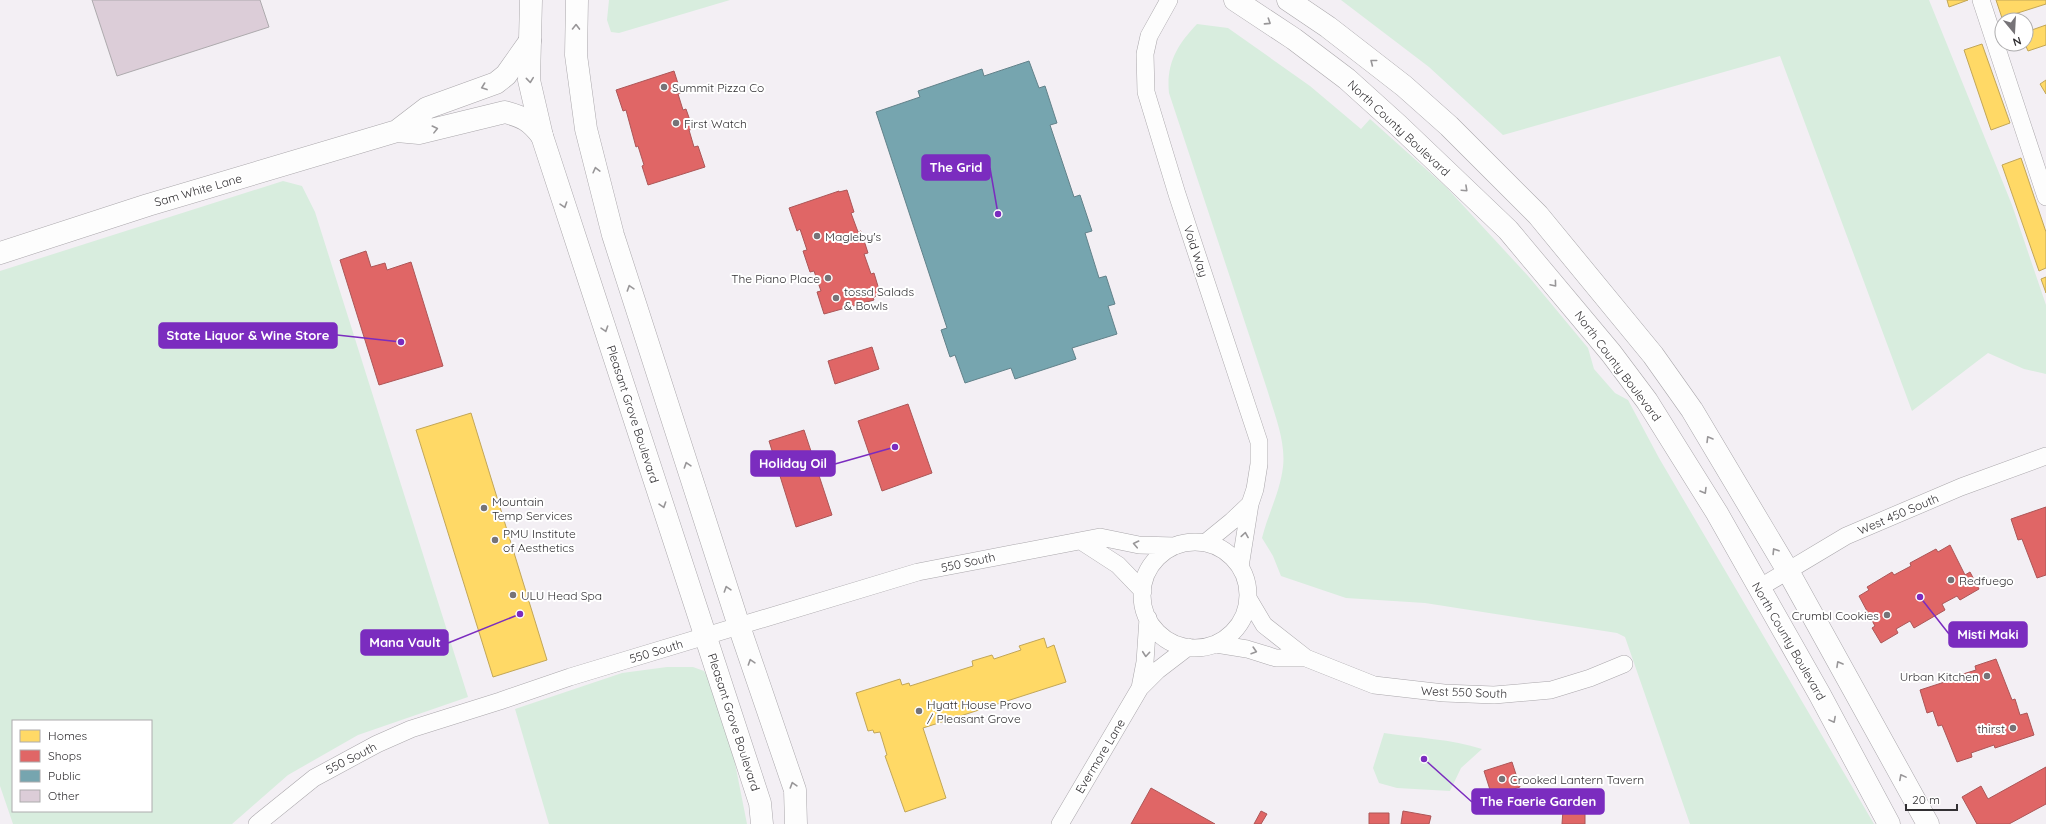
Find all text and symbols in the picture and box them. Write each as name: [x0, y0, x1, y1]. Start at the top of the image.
north arrow: [1994, 12, 2034, 52]
one-way arrow: [1263, 17, 1270, 24]
one-way arrow: [572, 24, 581, 30]
text: N: [2011, 34, 2023, 49]
one-way arrow: [1370, 59, 1377, 67]
one-way arrow: [525, 77, 534, 83]
street label: North County Boulevard: [1345, 77, 1453, 179]
place label: Summit Pizza Co: [672, 80, 764, 95]
marker: Summit Pizza Co: [659, 82, 669, 92]
one-way arrow: [481, 83, 488, 91]
place label: First Watch: [684, 116, 747, 131]
marker: First Watch: [671, 118, 681, 128]
one-way arrow: [432, 125, 439, 133]
callout: The Grid: [922, 155, 990, 180]
text: The Grid: [930, 159, 983, 175]
one-way arrow: [592, 166, 601, 173]
street label: Sam White Lane: [152, 170, 244, 210]
one-way arrow: [1460, 185, 1468, 192]
one-way arrow: [560, 201, 568, 208]
street label: Void Way: [1181, 223, 1211, 279]
place label: Magleby's: [825, 229, 882, 244]
marker: Magleby's: [812, 231, 822, 241]
place label: The Piano Place: [731, 271, 820, 286]
marker: The Piano Place: [823, 273, 833, 283]
one-way arrow: [1550, 279, 1557, 286]
place label: tossd Salads & Bowls: [844, 284, 914, 313]
one-way arrow: [627, 285, 635, 292]
marker: tossd Salads & Bowls: [831, 293, 841, 303]
street label: North County Boulevard: [1572, 308, 1664, 424]
callout: State Liquor & Wine Store: [159, 323, 337, 348]
one-way arrow: [600, 325, 608, 332]
text: State Liquor & Wine Store: [167, 327, 330, 343]
street label: Pleasant Grove Boulevard: [604, 343, 662, 485]
one-way arrow: [1707, 436, 1714, 443]
callout: Holiday Oil: [751, 451, 835, 476]
text: Holiday Oil: [759, 455, 827, 471]
one-way arrow: [683, 462, 692, 469]
one-way arrow: [1699, 487, 1706, 494]
street label: West 450 South: [1855, 490, 1941, 538]
place label: Mountain Temp Services: [492, 494, 573, 523]
one-way arrow: [658, 502, 666, 509]
marker: Mountain Temp Services: [479, 503, 489, 513]
place label: PMU Institute of Aesthetics: [503, 526, 576, 555]
one-way arrow: [1240, 532, 1249, 539]
marker: PMU Institute of Aesthetics: [490, 535, 500, 545]
one-way arrow: [1133, 541, 1139, 549]
one-way arrow: [1772, 548, 1780, 555]
street label: 550 South: [939, 549, 997, 575]
place label: Redfuego: [1959, 573, 2013, 588]
marker: Redfuego: [1946, 575, 1956, 585]
street label: North County Boulevard: [1749, 579, 1829, 703]
one-way arrow: [723, 586, 732, 593]
place label: ULU Head Spa: [521, 588, 602, 603]
marker: ULU Head Spa: [508, 590, 518, 600]
place label: Crumbl Cookies: [1792, 608, 1879, 623]
marker: Crumbl Cookies: [1882, 610, 1892, 620]
callout: Misti Maki: [1949, 622, 2027, 647]
text: Misti Maki: [1957, 626, 2019, 642]
callout: Mana Vault: [361, 630, 448, 655]
text: Mana Vault: [369, 634, 441, 650]
street label: 550 South: [627, 636, 685, 666]
one-way arrow: [1251, 646, 1258, 655]
street label: Pleasant Grove Boulevard: [705, 651, 763, 793]
one-way arrow: [1142, 651, 1151, 657]
one-way arrow: [747, 659, 756, 666]
one-way arrow: [1836, 661, 1843, 668]
place label: Urban Kitchen: [1900, 669, 1979, 684]
marker: Urban Kitchen: [1982, 671, 1992, 681]
street label: West 550 South: [1421, 683, 1507, 701]
place label: Hyatt House Provo / Pleasant Grove: [927, 697, 1032, 726]
marker: Hyatt House Provo / Pleasant Grove: [914, 706, 924, 716]
street label: Evermore Lane: [1072, 716, 1128, 796]
one-way arrow: [1828, 716, 1836, 723]
legend: [12, 720, 152, 812]
place label: thirst: [1977, 721, 2005, 736]
marker: thirst: [2008, 723, 2018, 733]
text: Homes: [48, 728, 88, 743]
street label: 550 South: [323, 739, 379, 777]
text: Shops: [48, 748, 82, 763]
text: Public: [48, 768, 81, 783]
place label: Crooked Lantern Tavern: [1510, 772, 1644, 787]
marker: Crooked Lantern Tavern: [1497, 774, 1507, 784]
one-way arrow: [1900, 774, 1907, 782]
one-way arrow: [789, 782, 798, 789]
scale bar: [1906, 786, 1957, 812]
text: Other: [48, 788, 80, 803]
callout: The Faerie Garden: [1472, 789, 1604, 814]
text: 20 m: [1912, 792, 1940, 807]
text: The Faerie Garden: [1480, 793, 1596, 809]

